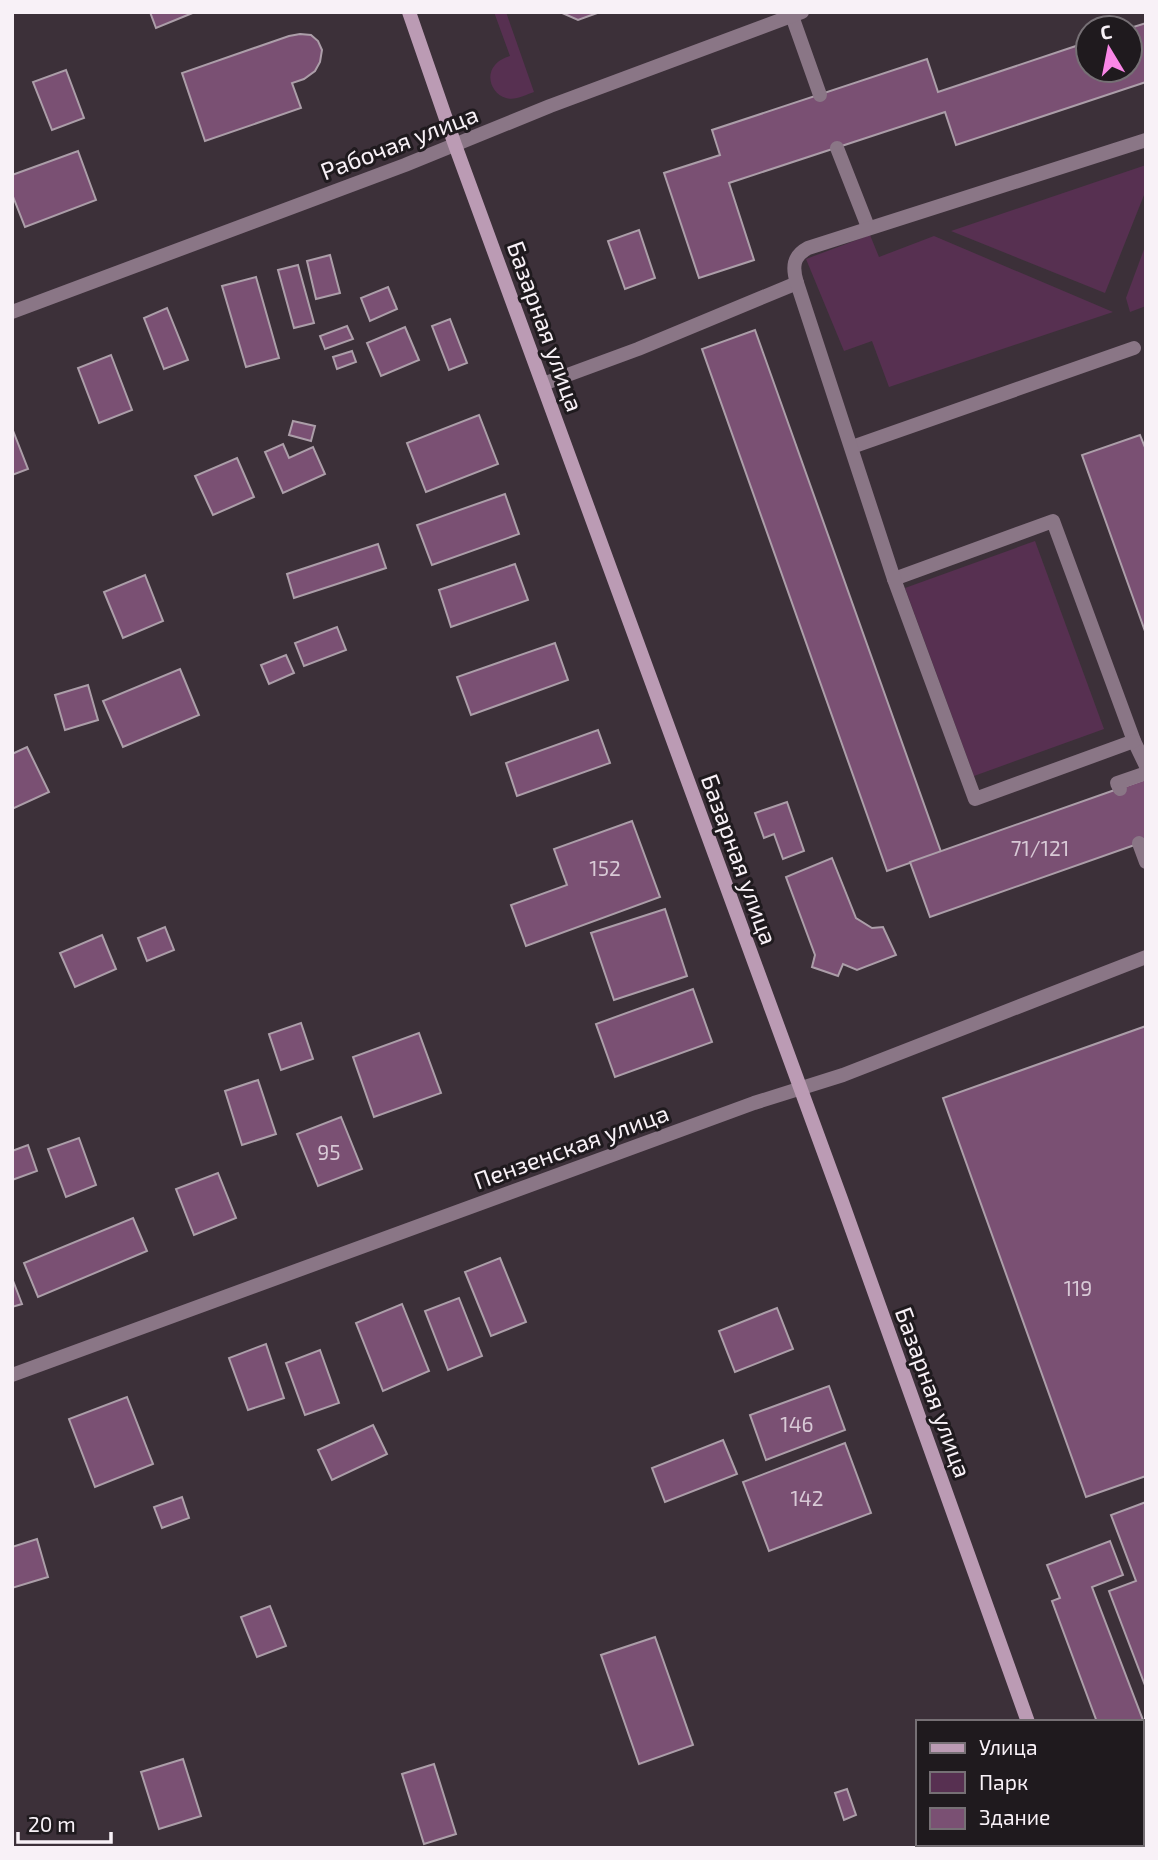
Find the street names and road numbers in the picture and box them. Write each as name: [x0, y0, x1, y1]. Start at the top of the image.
street label: Рабочая улица: [316, 99, 482, 186]
street label: Базарная улица: [501, 237, 590, 416]
street label: Базарная улица: [695, 770, 784, 949]
street label: Пензенская улица: [470, 1097, 673, 1196]
street label: Базарная улица: [889, 1303, 978, 1482]

